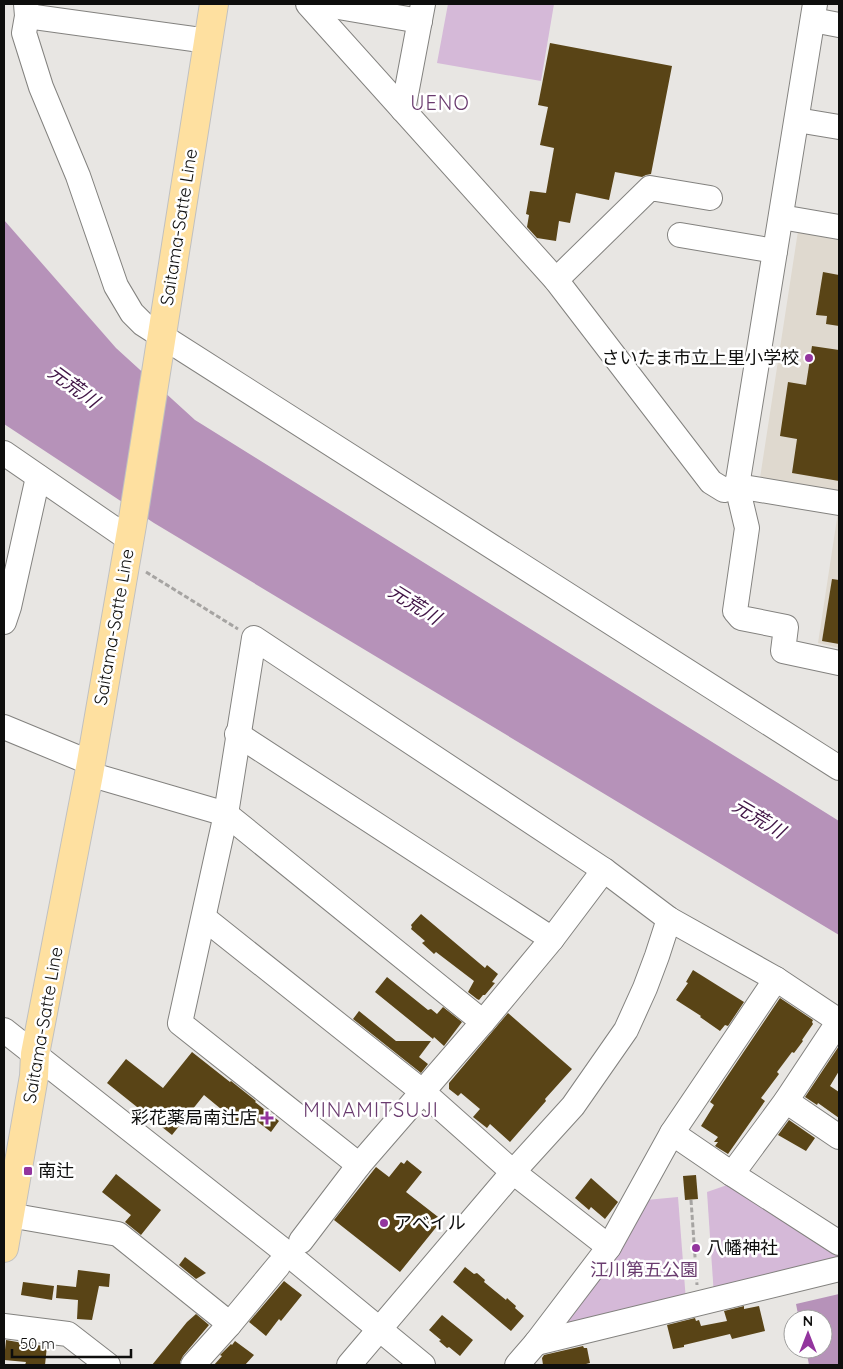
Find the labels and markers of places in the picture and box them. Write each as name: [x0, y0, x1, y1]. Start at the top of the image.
place label: さいたま市立上里小学校: [602, 346, 799, 369]
marker: さいたま市立上里小学校: [803, 352, 815, 364]
place label: 彩花薬局南辻店: [131, 1106, 257, 1129]
marker: 彩花薬局南辻店: [261, 1112, 273, 1124]
place label: 南辻: [38, 1159, 74, 1182]
marker: 南辻: [22, 1165, 34, 1177]
place label: アベイル: [394, 1211, 466, 1234]
marker: アベイル: [378, 1217, 390, 1229]
place label: 八幡神社: [706, 1236, 778, 1259]
marker: 八幡神社: [690, 1242, 702, 1254]

